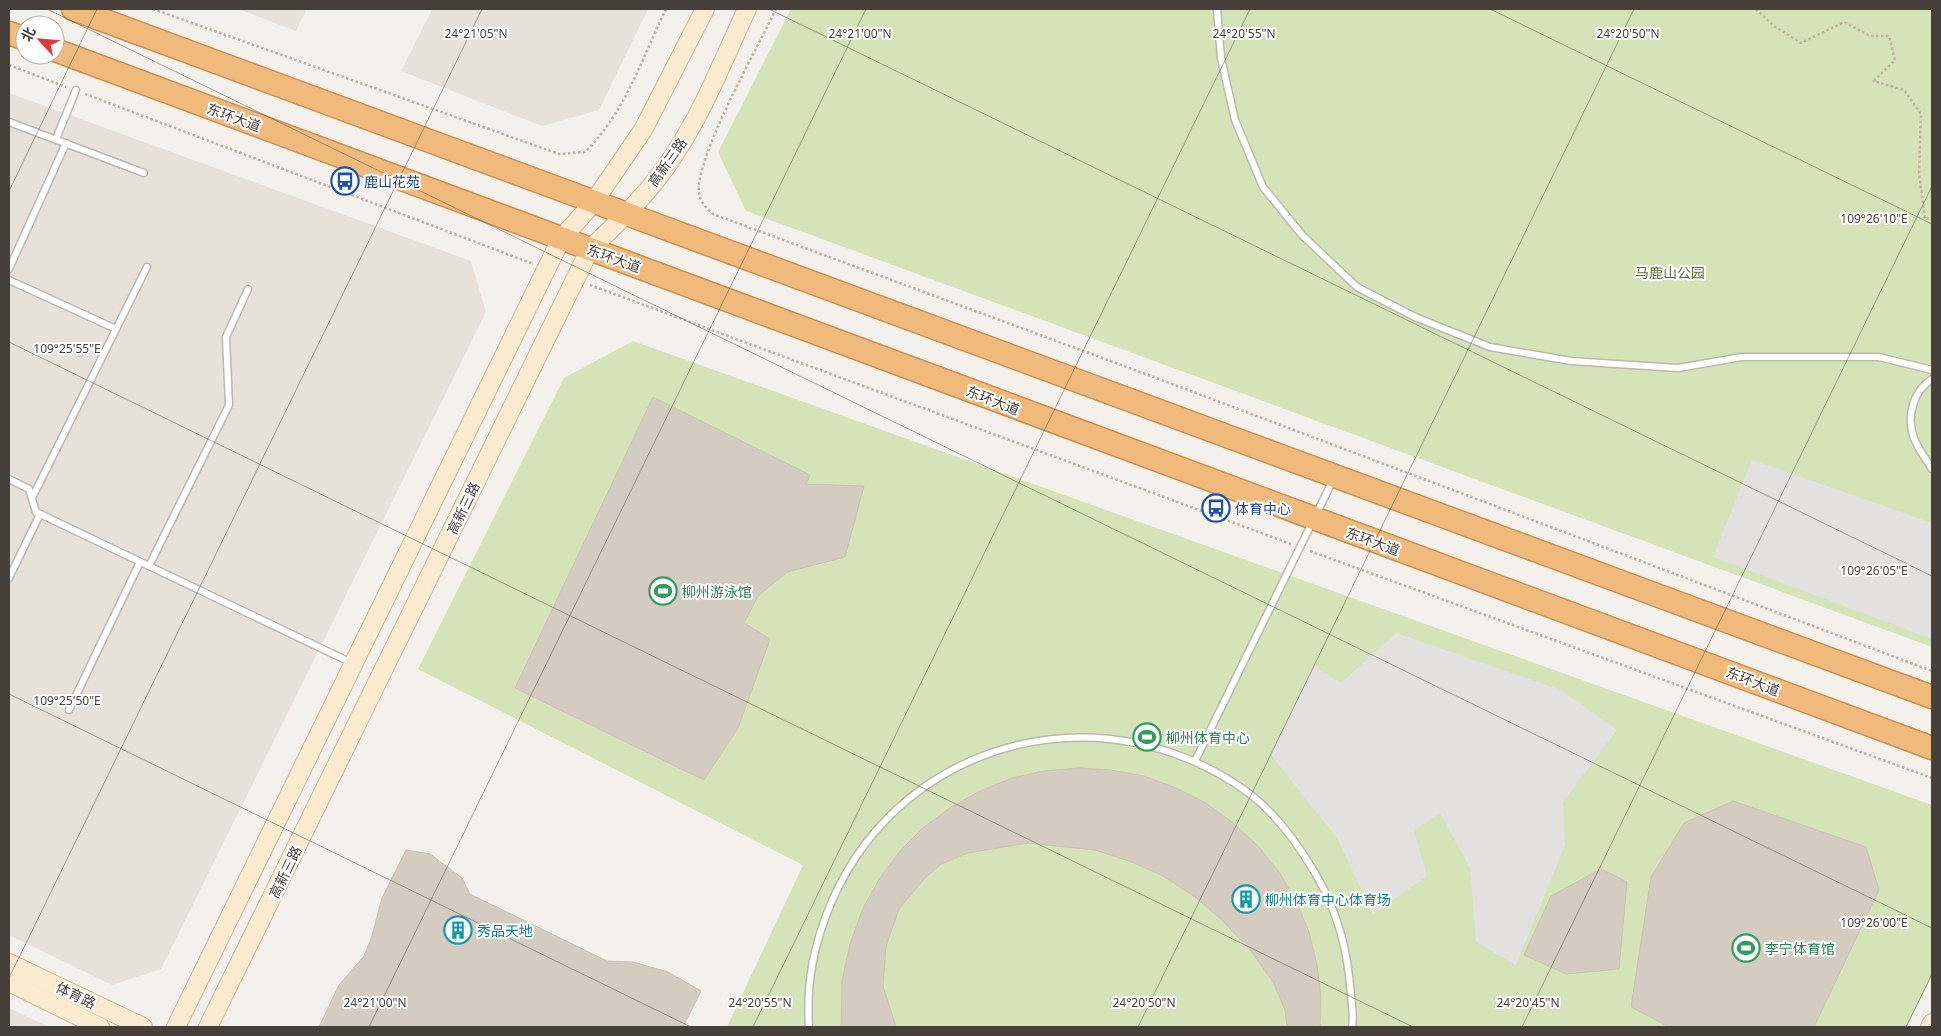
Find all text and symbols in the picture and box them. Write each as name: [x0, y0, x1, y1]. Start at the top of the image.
north arrow: [15, 15, 65, 65]
text: 北: [16, 24, 39, 45]
text: 24°21'05"N: [444, 25, 508, 42]
text: 24°21'00"N: [828, 25, 892, 42]
text: 24°20'55"N: [1212, 25, 1276, 42]
text: 24°20'50"N: [1596, 25, 1660, 42]
street label: 东环大道: [204, 98, 264, 136]
street label: 高新三路: [643, 134, 691, 190]
bus stop icon: 鹿山花苑: [330, 166, 360, 196]
place label: 鹿山花苑: [364, 172, 420, 191]
text: 109°26'10"E: [1840, 210, 1908, 227]
street label: 东环大道: [584, 239, 644, 277]
park label: 马鹿山公园: [1635, 263, 1705, 282]
text: 109°25'55"E: [33, 340, 101, 357]
street label: 东环大道: [963, 381, 1023, 419]
street label: 高新三路: [442, 479, 484, 537]
bus stop icon: 体育中心: [1201, 493, 1231, 523]
place label: 体育中心: [1235, 499, 1291, 518]
street label: 东环大道: [1343, 522, 1403, 560]
text: 109°26'05"E: [1840, 562, 1908, 579]
sports icon: 柳州游泳馆: [648, 576, 678, 606]
place label: 柳州游泳馆: [682, 582, 752, 601]
street label: 东环大道: [1723, 662, 1783, 700]
text: 109°25'50"E: [33, 692, 101, 709]
sports icon: 柳州体育中心: [1132, 722, 1162, 752]
place label: 柳州体育中心: [1166, 728, 1250, 747]
street label: 高新三路: [264, 843, 306, 901]
building icon: 柳州体育中心体育场: [1231, 884, 1261, 914]
place label: 柳州体育中心体育场: [1265, 890, 1391, 909]
text: 109°26'00"E: [1840, 914, 1908, 931]
building icon: 秀品天地: [443, 915, 473, 945]
place label: 秀品天地: [477, 921, 533, 940]
sports icon: 李宁体育馆: [1731, 933, 1761, 963]
place label: 李宁体育馆: [1765, 939, 1835, 958]
street label: 体育路: [53, 977, 99, 1013]
text: 24°21'00"N: [343, 994, 407, 1011]
text: 24°20'55"N: [728, 994, 792, 1011]
text: 24°20'50"N: [1112, 994, 1176, 1011]
text: 24°20'45"N: [1496, 994, 1560, 1011]

